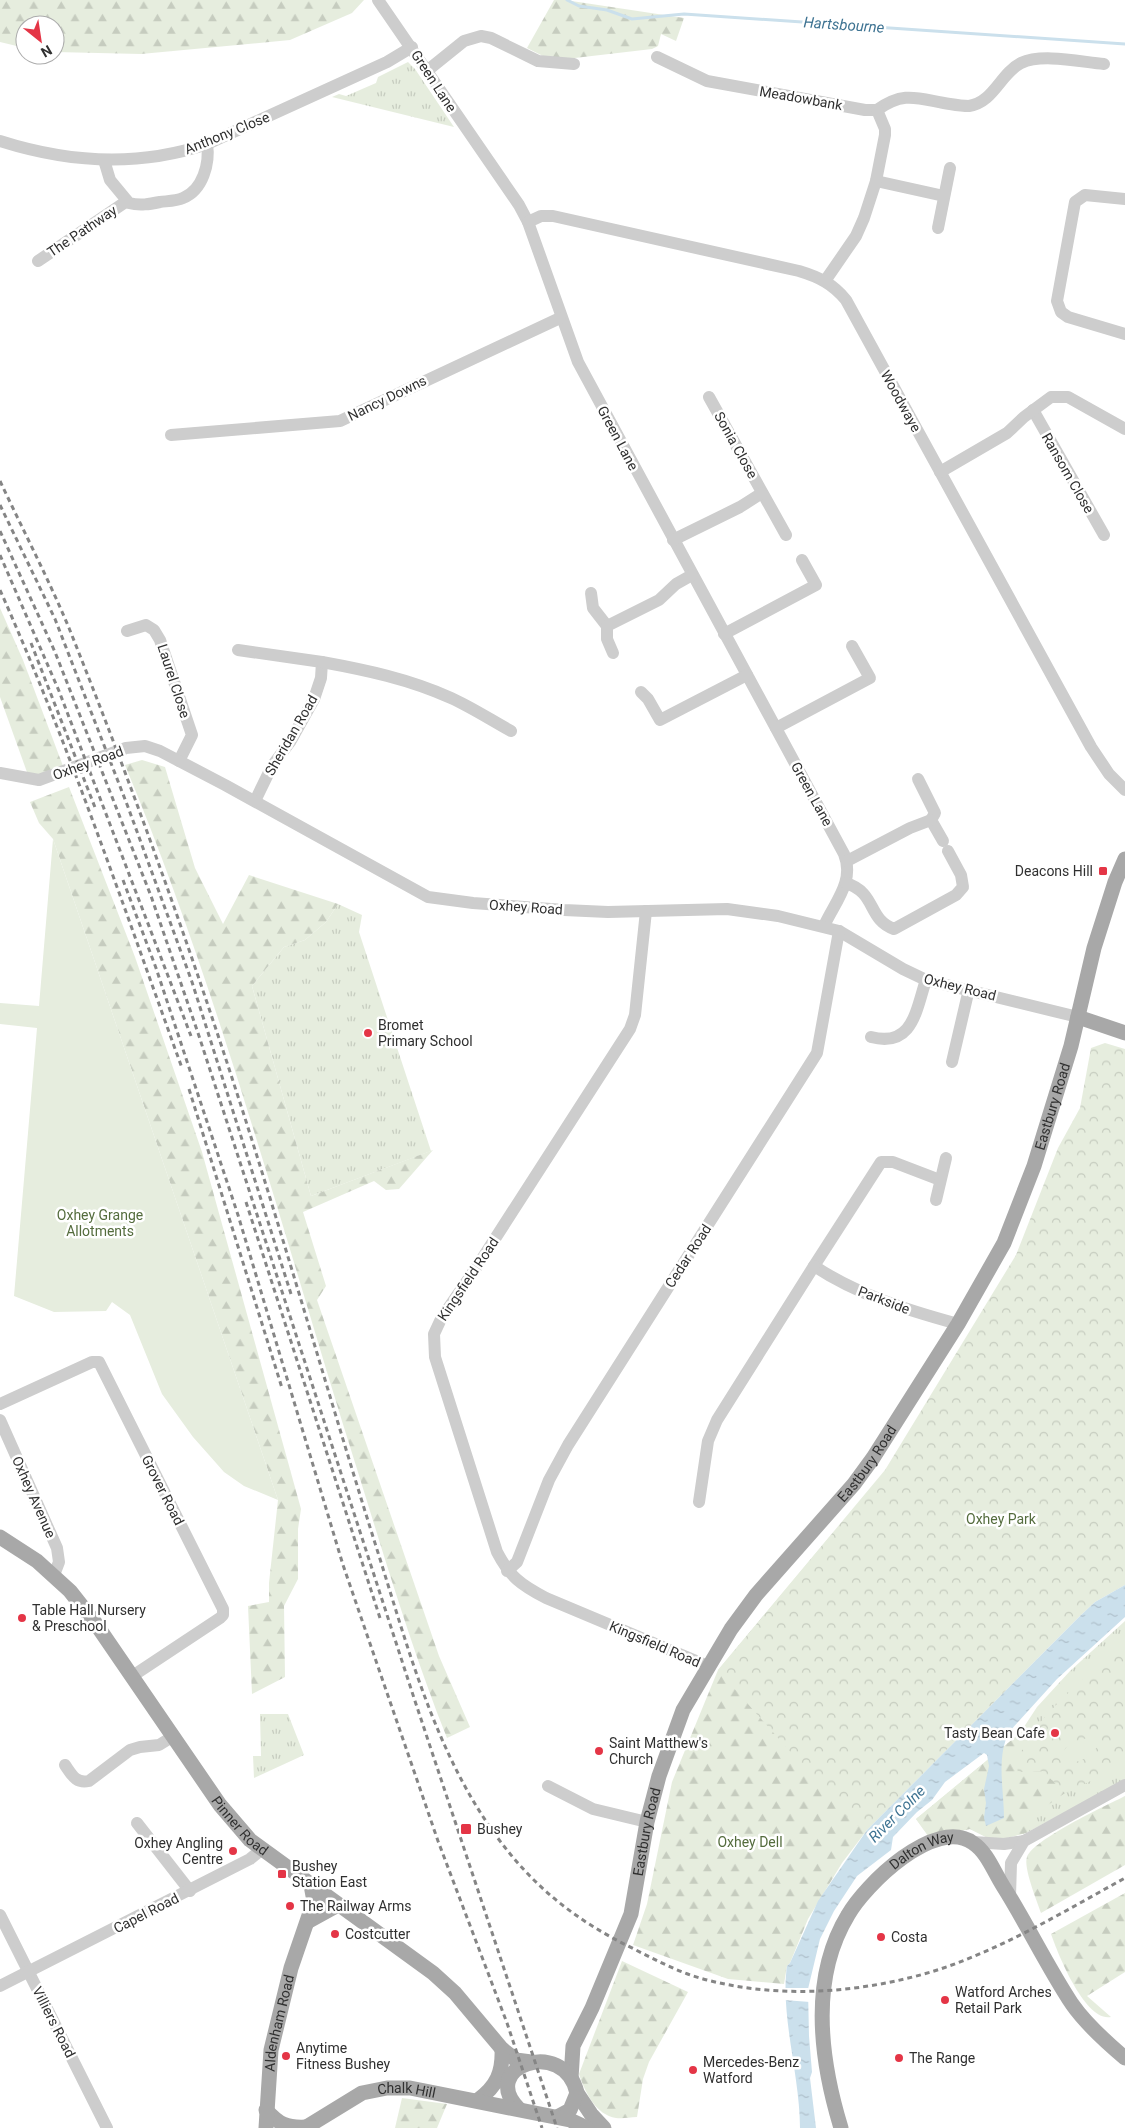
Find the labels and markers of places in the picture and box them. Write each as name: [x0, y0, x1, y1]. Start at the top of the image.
place label: Deacons Hill: [1015, 863, 1093, 879]
marker: Deacons Hill: [1097, 865, 1109, 877]
place label: Bromet Primary School: [378, 1017, 473, 1049]
marker: Bromet Primary School: [362, 1027, 374, 1039]
place label: Table Hall Nursery & Preschool: [32, 1602, 146, 1634]
marker: Table Hall Nursery & Preschool: [16, 1612, 28, 1624]
place label: Tasty Bean Cafe: [944, 1725, 1045, 1741]
marker: Tasty Bean Cafe: [1049, 1727, 1061, 1739]
place label: Saint Matthew's Church: [609, 1735, 708, 1767]
marker: Saint Matthew's Church: [593, 1745, 605, 1757]
place label: Bushey: [477, 1821, 523, 1837]
marker: Bushey: [459, 1822, 473, 1836]
place label: Oxhey Angling Centre: [134, 1835, 223, 1867]
marker: Oxhey Angling Centre: [227, 1845, 239, 1857]
place label: Bushey Station East: [292, 1858, 367, 1890]
marker: Bushey Station East: [276, 1868, 288, 1880]
place label: The Railway Arms: [300, 1898, 412, 1914]
marker: The Railway Arms: [284, 1900, 296, 1912]
place label: Costcutter: [345, 1926, 411, 1942]
marker: Costcutter: [329, 1928, 341, 1940]
place label: Costa: [891, 1929, 928, 1945]
marker: Costa: [875, 1931, 887, 1943]
place label: Watford Arches Retail Park: [955, 1984, 1052, 2016]
marker: Watford Arches Retail Park: [939, 1994, 951, 2006]
place label: Anytime Fitness Bushey: [296, 2040, 391, 2072]
marker: Anytime Fitness Bushey: [280, 2050, 292, 2062]
place label: The Range: [909, 2050, 975, 2066]
marker: The Range: [893, 2052, 905, 2064]
place label: Mercedes-Benz Watford: [703, 2054, 799, 2086]
marker: Mercedes-Benz Watford: [687, 2064, 699, 2076]

